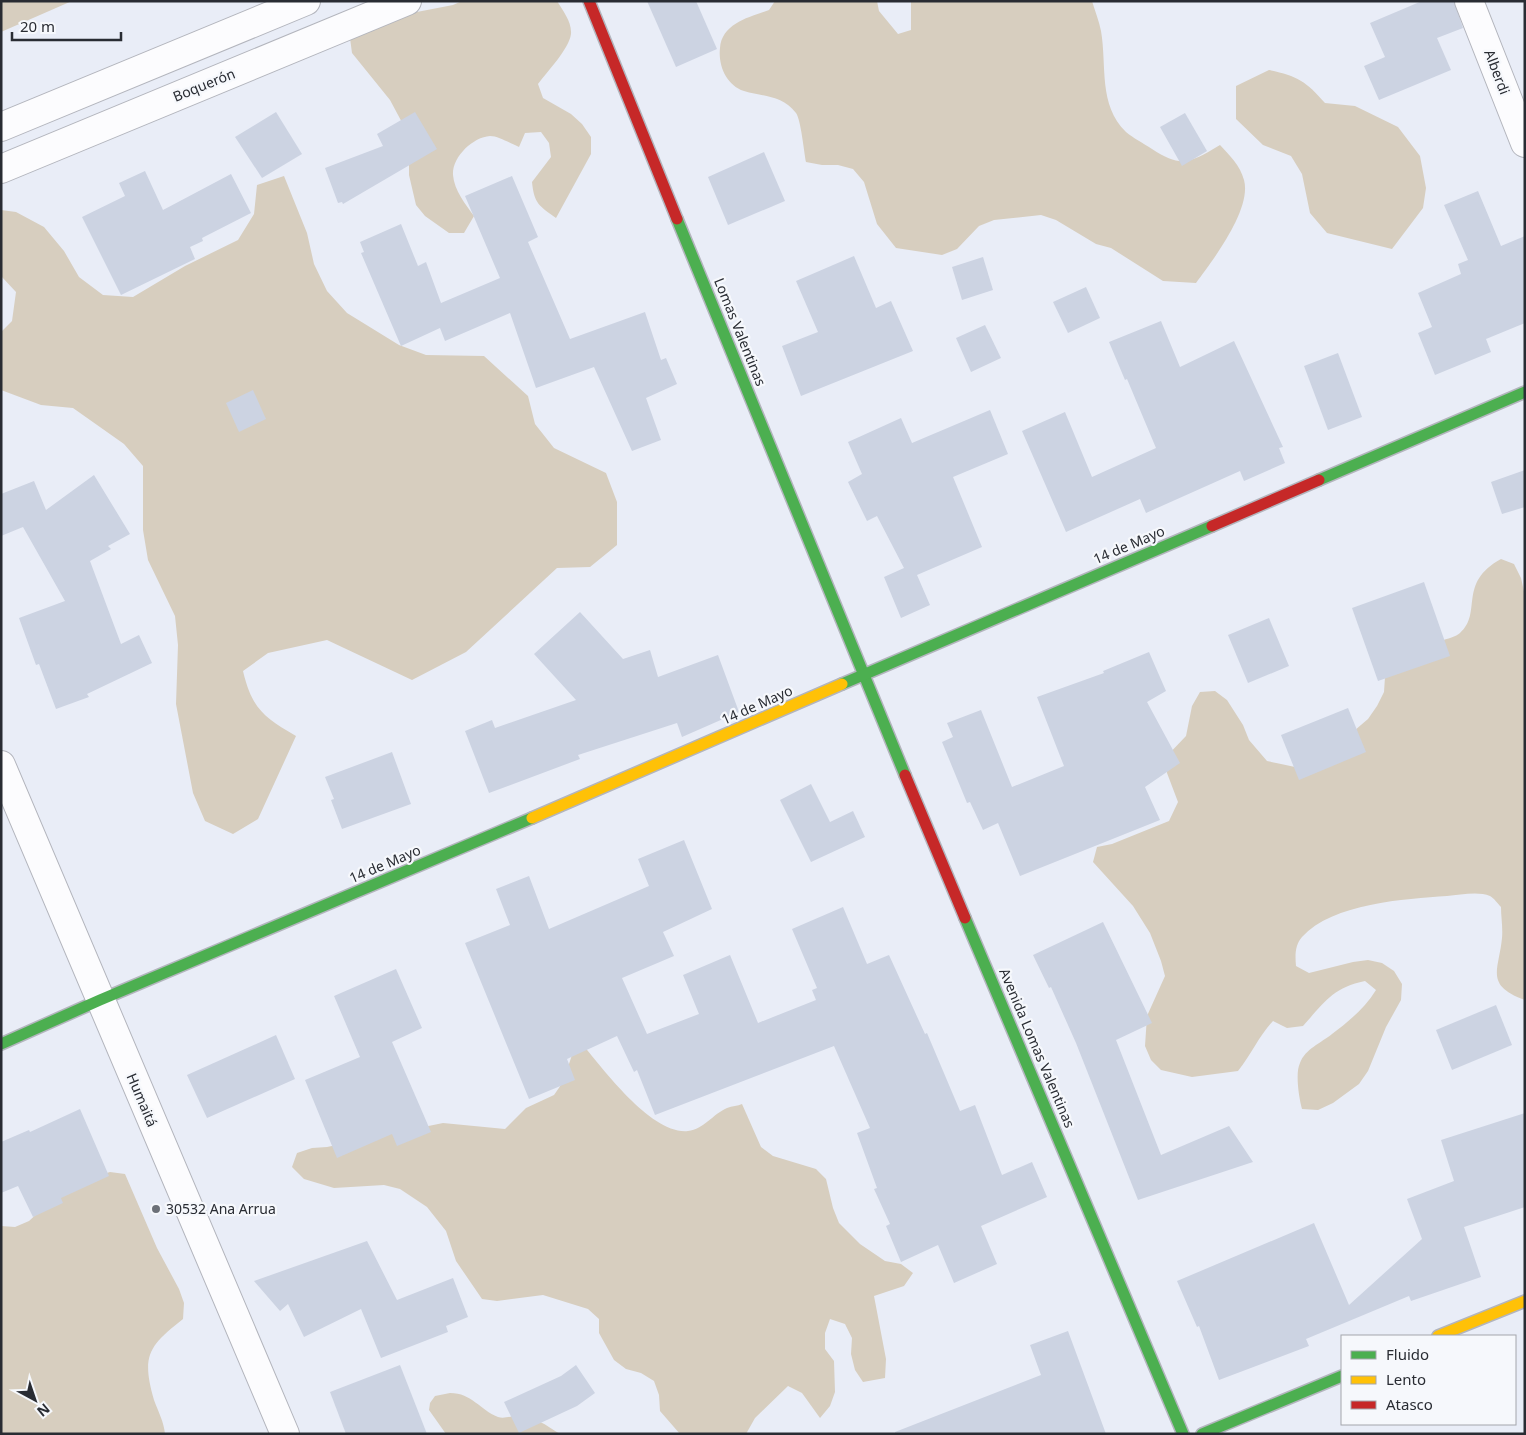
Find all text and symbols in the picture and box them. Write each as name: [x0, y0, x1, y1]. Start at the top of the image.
scale bar: [12, 10, 121, 42]
text: 20 m: [20, 16, 55, 36]
street label: Alberdi: [1480, 47, 1515, 97]
street label: Boquerón: [170, 63, 238, 106]
street label: Lomas Valentinas: [710, 275, 771, 389]
street label: 14 de Mayo: [1090, 521, 1167, 568]
street label: 14 de Mayo: [718, 680, 795, 729]
street label: 14 de Mayo: [346, 840, 423, 887]
street label: Avenida Lomas Valentinas: [995, 965, 1080, 1131]
street label: Humaitá: [123, 1070, 162, 1130]
place label: 30532 Ana Arrua: [166, 1199, 276, 1218]
marker: 30532 Ana Arrua: [150, 1203, 162, 1215]
legend: [1341, 1335, 1516, 1425]
text: Fluido: [1386, 1344, 1429, 1364]
text: Lento: [1386, 1369, 1426, 1389]
north arrow: [10, 1375, 60, 1425]
text: Atasco: [1386, 1394, 1433, 1414]
text: N: [33, 1399, 54, 1421]

